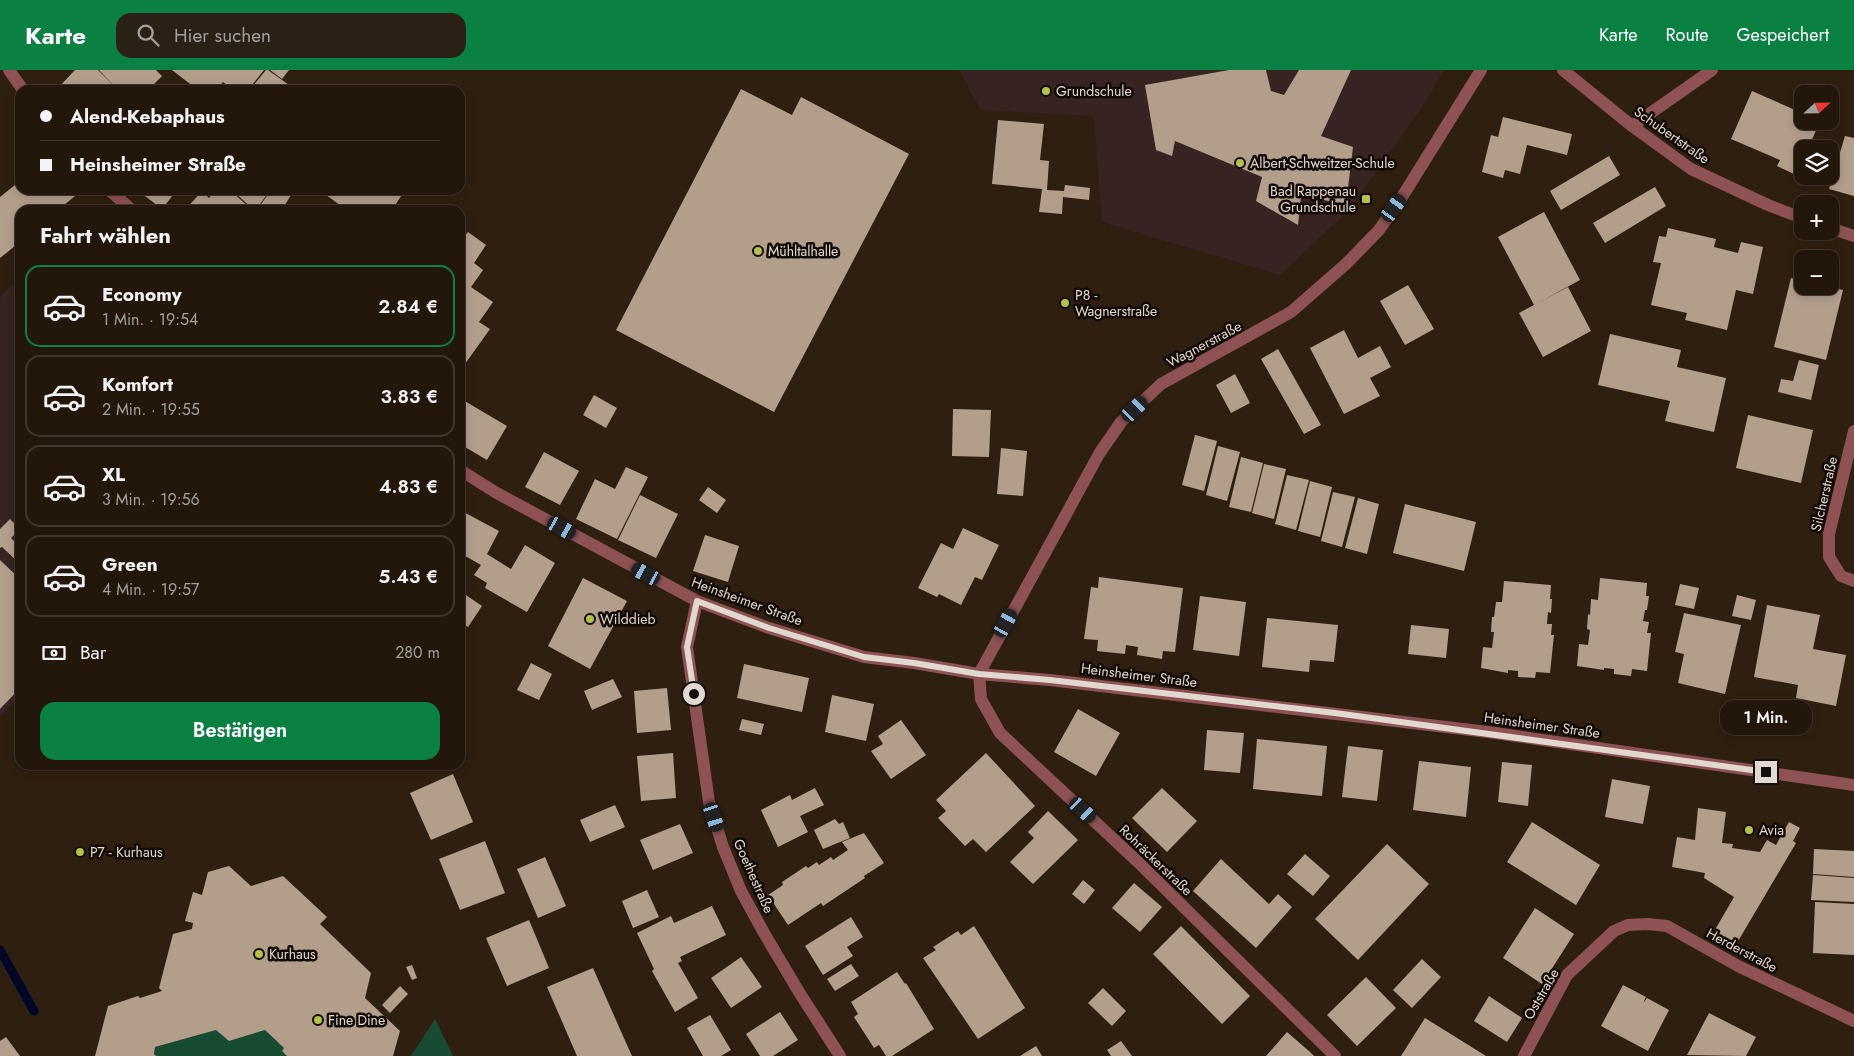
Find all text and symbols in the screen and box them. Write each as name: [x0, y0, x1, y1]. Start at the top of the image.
search box: [116, 13, 466, 58]
text: Karte: [25, 18, 86, 53]
icon: search: [134, 21, 162, 49]
text: Hier suchen: [174, 22, 271, 49]
text: Karte: [1599, 22, 1638, 48]
text: Route: [1666, 22, 1708, 48]
text: Gespeichert: [1736, 22, 1829, 48]
place label: Grundschule: [1056, 81, 1132, 101]
marker: Grundschule: [1040, 85, 1052, 97]
north arrow: [1794, 85, 1839, 130]
map controls: [1794, 85, 1839, 295]
street label: Schubertstraße: [1630, 102, 1714, 168]
text: Alend-Kebaphaus: [70, 103, 225, 130]
button: layers: [1794, 140, 1839, 185]
text: Heinsheimer Straße: [70, 151, 246, 178]
place label: Albert-Schweitzer-Schule: [1250, 153, 1395, 173]
marker: Albert-Schweitzer-Schule: [1234, 157, 1246, 169]
place label: Bad Rappenau Grundschule: [1270, 181, 1356, 217]
car: [1379, 191, 1408, 225]
marker: Bad Rappenau Grundschule: [1360, 193, 1372, 205]
button: +: [1794, 195, 1839, 240]
text: Fahrt wählen: [40, 219, 171, 251]
place label: Mühltalhalle: [768, 241, 838, 261]
marker: Mühltalhalle: [752, 245, 764, 257]
button: −: [1794, 250, 1839, 295]
text: Economy: [102, 281, 182, 308]
icon: car: [42, 284, 87, 329]
place label: P8 - Wagnerstraße: [1075, 285, 1157, 321]
text: 2.84 €: [378, 293, 438, 320]
marker: P8 - Wagnerstraße: [1059, 297, 1071, 309]
text: 1 Min. · 19:54: [102, 308, 198, 331]
street label: Wagnerstraße: [1163, 316, 1245, 372]
text: Komfort: [102, 371, 173, 398]
icon: car: [42, 374, 87, 419]
text: 3.83 €: [380, 383, 438, 410]
car: [1119, 393, 1151, 425]
text: 2 Min. · 19:55: [102, 398, 200, 421]
street label: Silcherstraße: [1806, 455, 1842, 533]
text: XL: [102, 461, 125, 488]
icon: car: [42, 464, 87, 509]
text: 4.83 €: [379, 473, 438, 500]
text: 3 Min. · 19:56: [102, 488, 200, 511]
car: [545, 514, 578, 542]
text: Green: [102, 551, 158, 578]
icon: car: [42, 554, 87, 599]
car: [629, 560, 662, 588]
text: 5.43 €: [379, 563, 438, 590]
street label: Heinsheimer Straße: [689, 572, 805, 630]
text: 4 Min. · 19:57: [102, 578, 200, 601]
car: [992, 606, 1019, 640]
place label: Wilddieb: [600, 609, 656, 629]
marker: Wilddieb: [584, 613, 596, 625]
icon: cash: [40, 639, 68, 667]
text: Bar: [80, 639, 106, 666]
text: 280 m: [395, 641, 440, 664]
street label: Heinsheimer Straße: [1080, 658, 1198, 692]
route start: [683, 683, 705, 705]
callout: 1 Min.: [1720, 700, 1812, 734]
button: Bestätigen: [40, 702, 440, 760]
text: 1 Min.: [1744, 706, 1788, 729]
street label: Heinsheimer Straße: [1483, 707, 1601, 743]
route end: [1755, 761, 1777, 783]
car: [1066, 794, 1099, 826]
car: [702, 800, 725, 834]
street label: Rohräckerstraße: [1115, 820, 1197, 900]
place label: Avia: [1759, 820, 1784, 840]
marker: Avia: [1743, 824, 1755, 836]
street label: Goethestraße: [729, 836, 779, 916]
place label: P7 - Kurhaus: [90, 842, 163, 862]
marker: P7 - Kurhaus: [74, 846, 86, 858]
street label: Herderstraße: [1703, 923, 1781, 977]
place label: Kurhaus: [269, 944, 316, 964]
marker: Kurhaus: [253, 948, 265, 960]
street label: Oststraße: [1518, 965, 1564, 1023]
place label: Fine Dine: [328, 1010, 385, 1030]
marker: Fine Dine: [312, 1014, 324, 1026]

